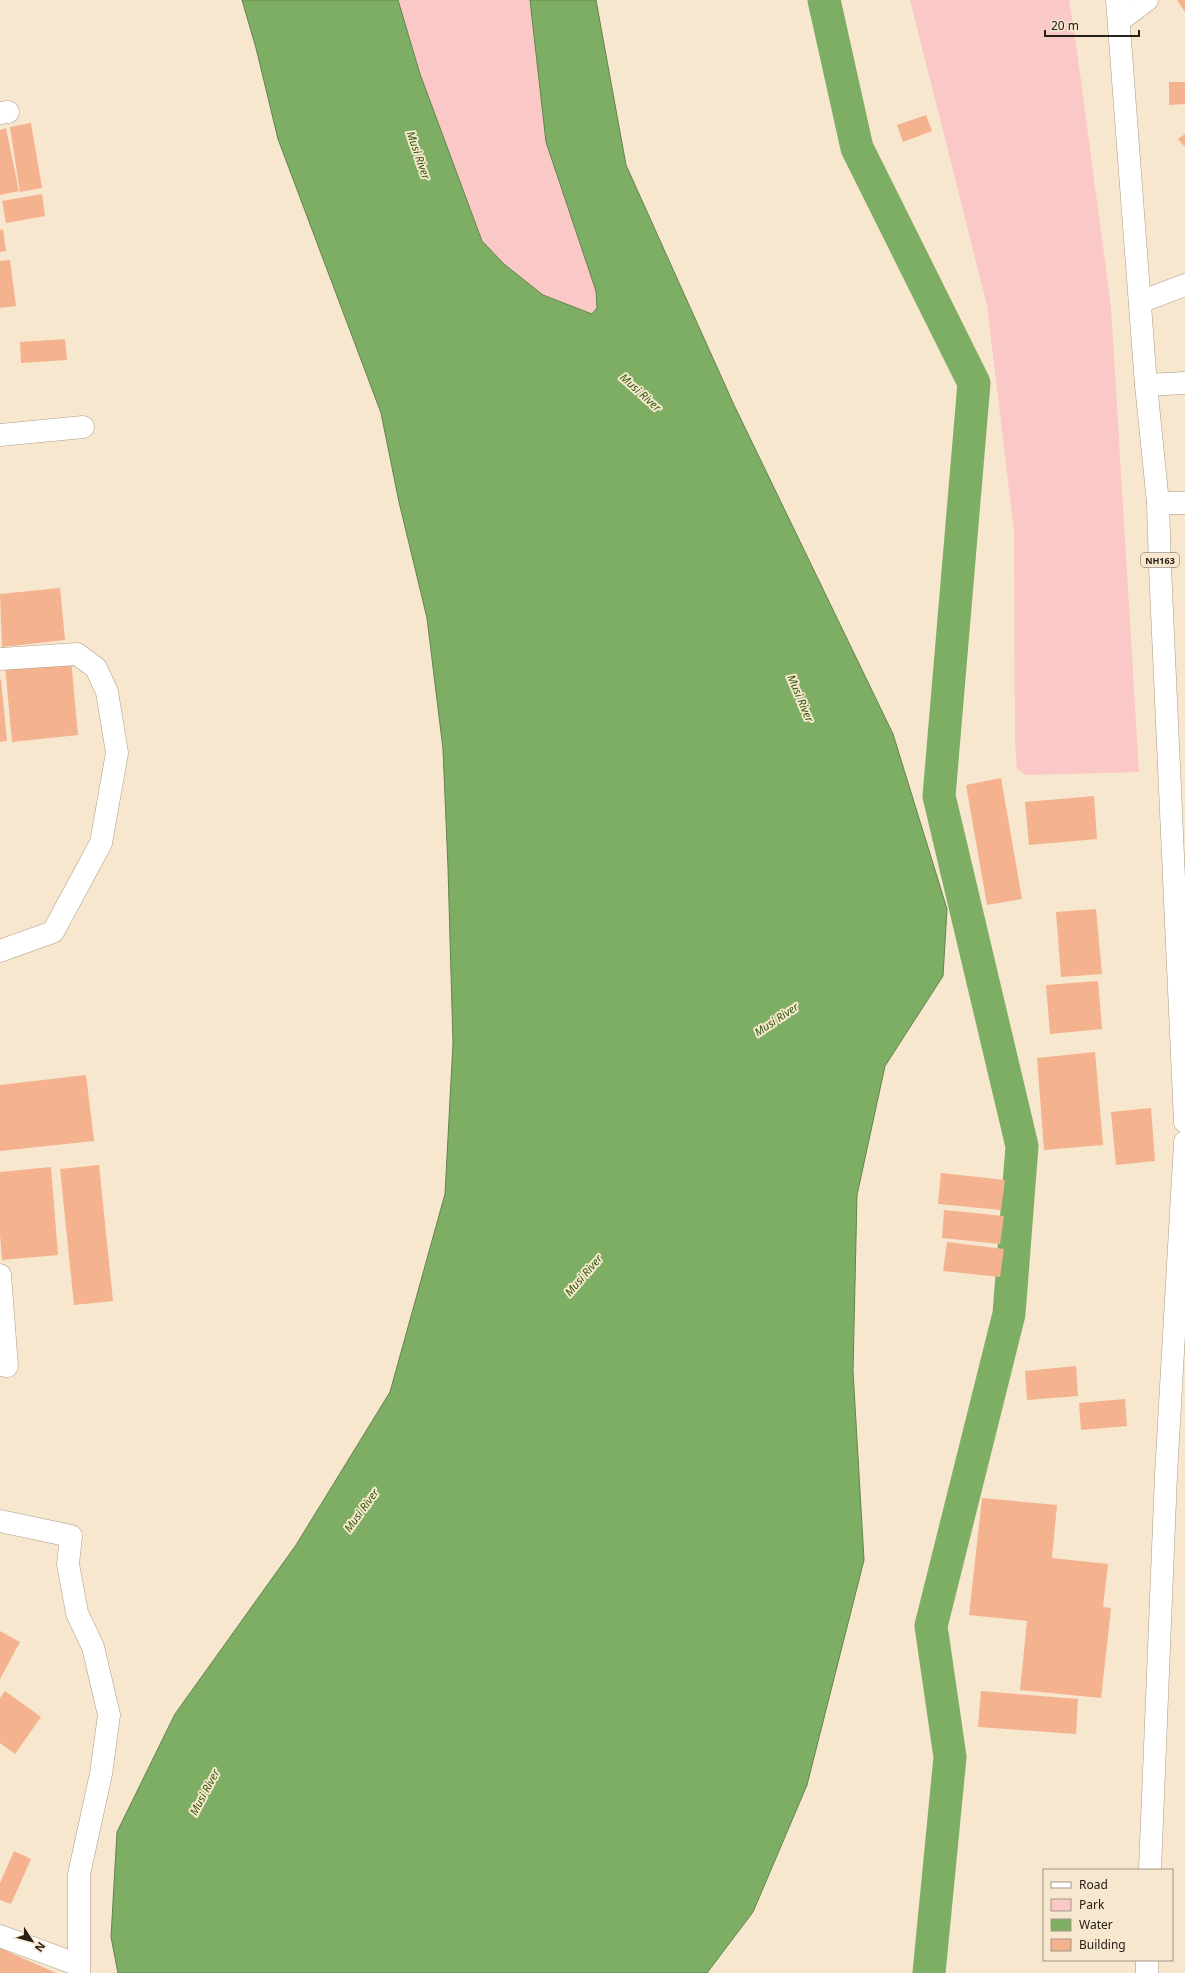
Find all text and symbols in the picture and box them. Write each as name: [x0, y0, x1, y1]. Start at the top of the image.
scale bar: [1045, 12, 1139, 38]
text: 20 m: [1051, 17, 1079, 34]
water label: Musi River: [404, 129, 434, 182]
water label: Musi River: [617, 370, 665, 415]
road number: NH163: [1141, 553, 1179, 567]
water label: Musi River: [784, 672, 818, 725]
water label: Musi River: [751, 998, 802, 1039]
water label: Musi River: [561, 1251, 606, 1299]
water label: Musi River: [340, 1485, 382, 1535]
water label: Musi River: [186, 1766, 223, 1818]
legend: [1043, 1869, 1173, 1961]
text: Road: [1079, 1876, 1108, 1893]
text: Park: [1079, 1896, 1105, 1913]
text: Water: [1079, 1916, 1113, 1933]
north arrow: [12, 1921, 52, 1961]
text: Building: [1079, 1936, 1126, 1953]
text: N: [32, 1939, 49, 1955]

